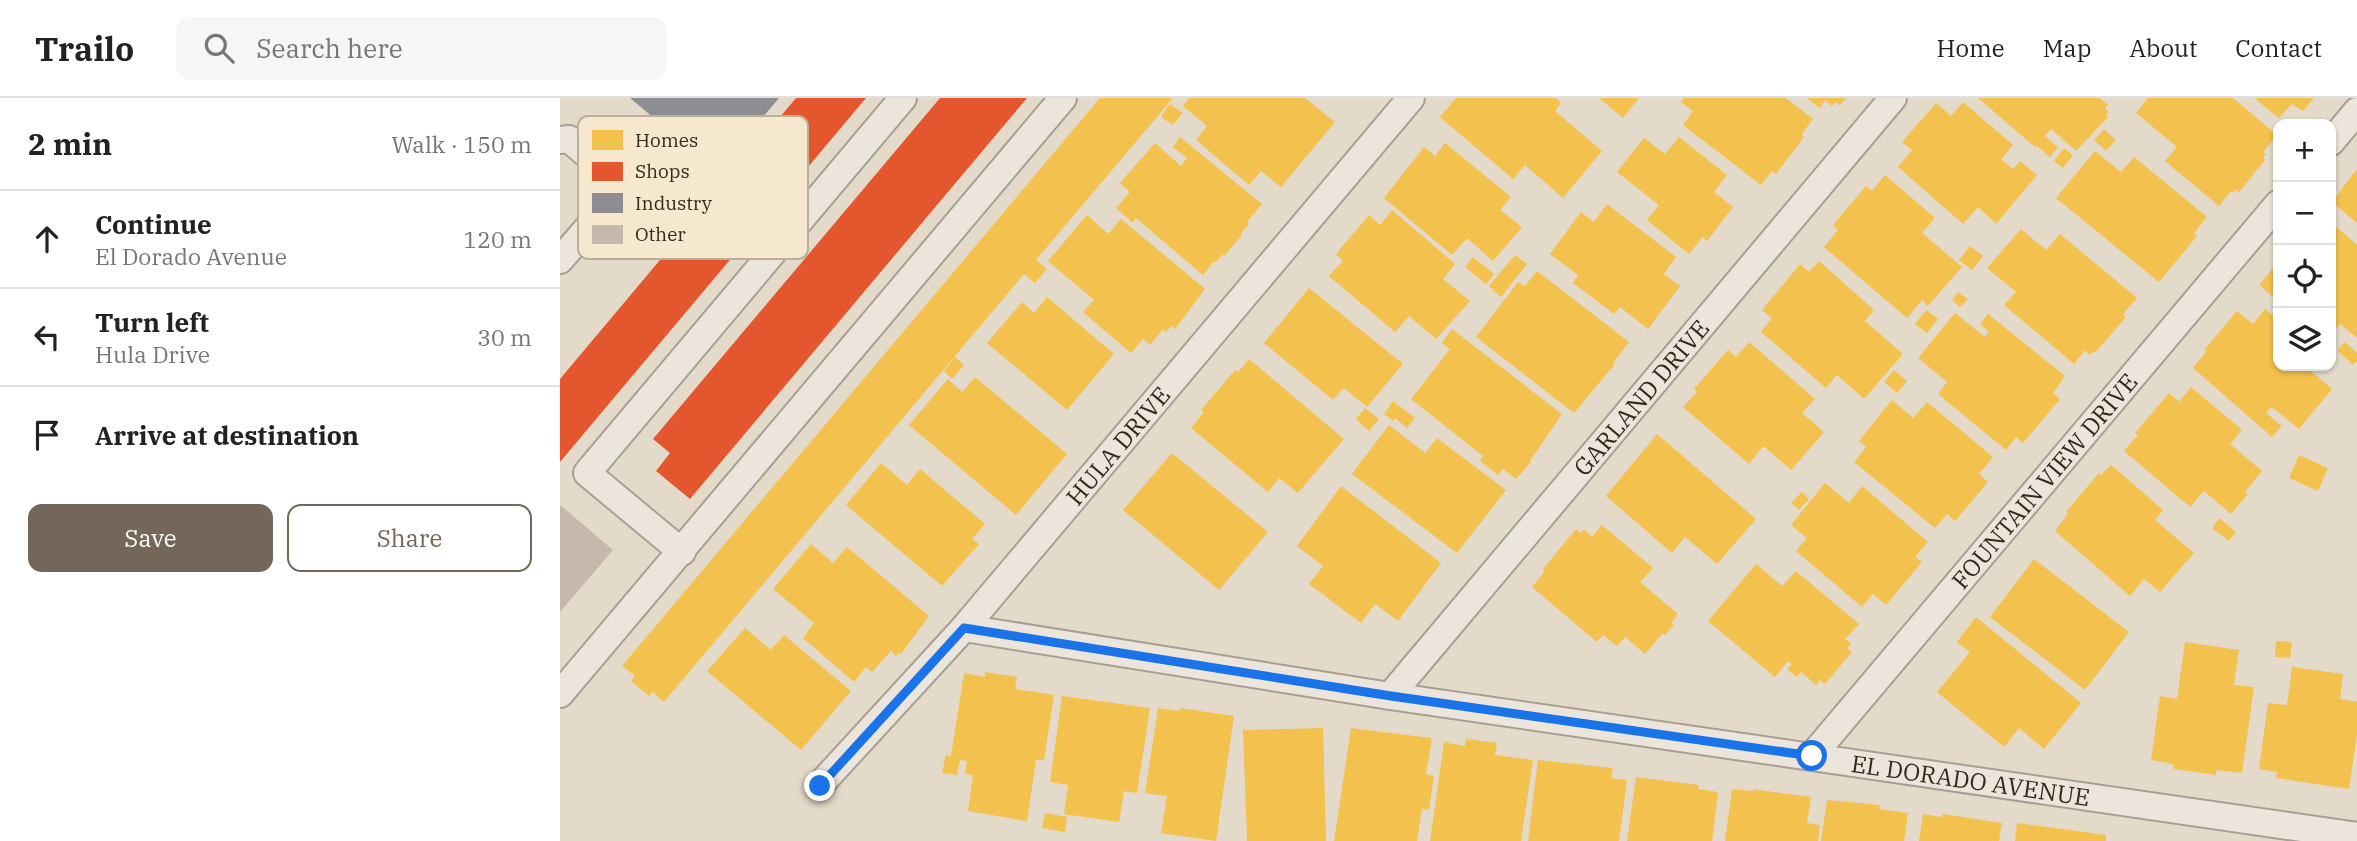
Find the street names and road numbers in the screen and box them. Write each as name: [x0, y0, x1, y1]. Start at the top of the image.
street label: GARLAND DRIVE: [1566, 313, 1716, 482]
street label: FOUNTAIN VIEW DRIVE: [1944, 366, 2144, 595]
street label: HULA DRIVE: [1059, 380, 1177, 512]
street label: EL DORADO AVENUE: [1849, 747, 2092, 813]

